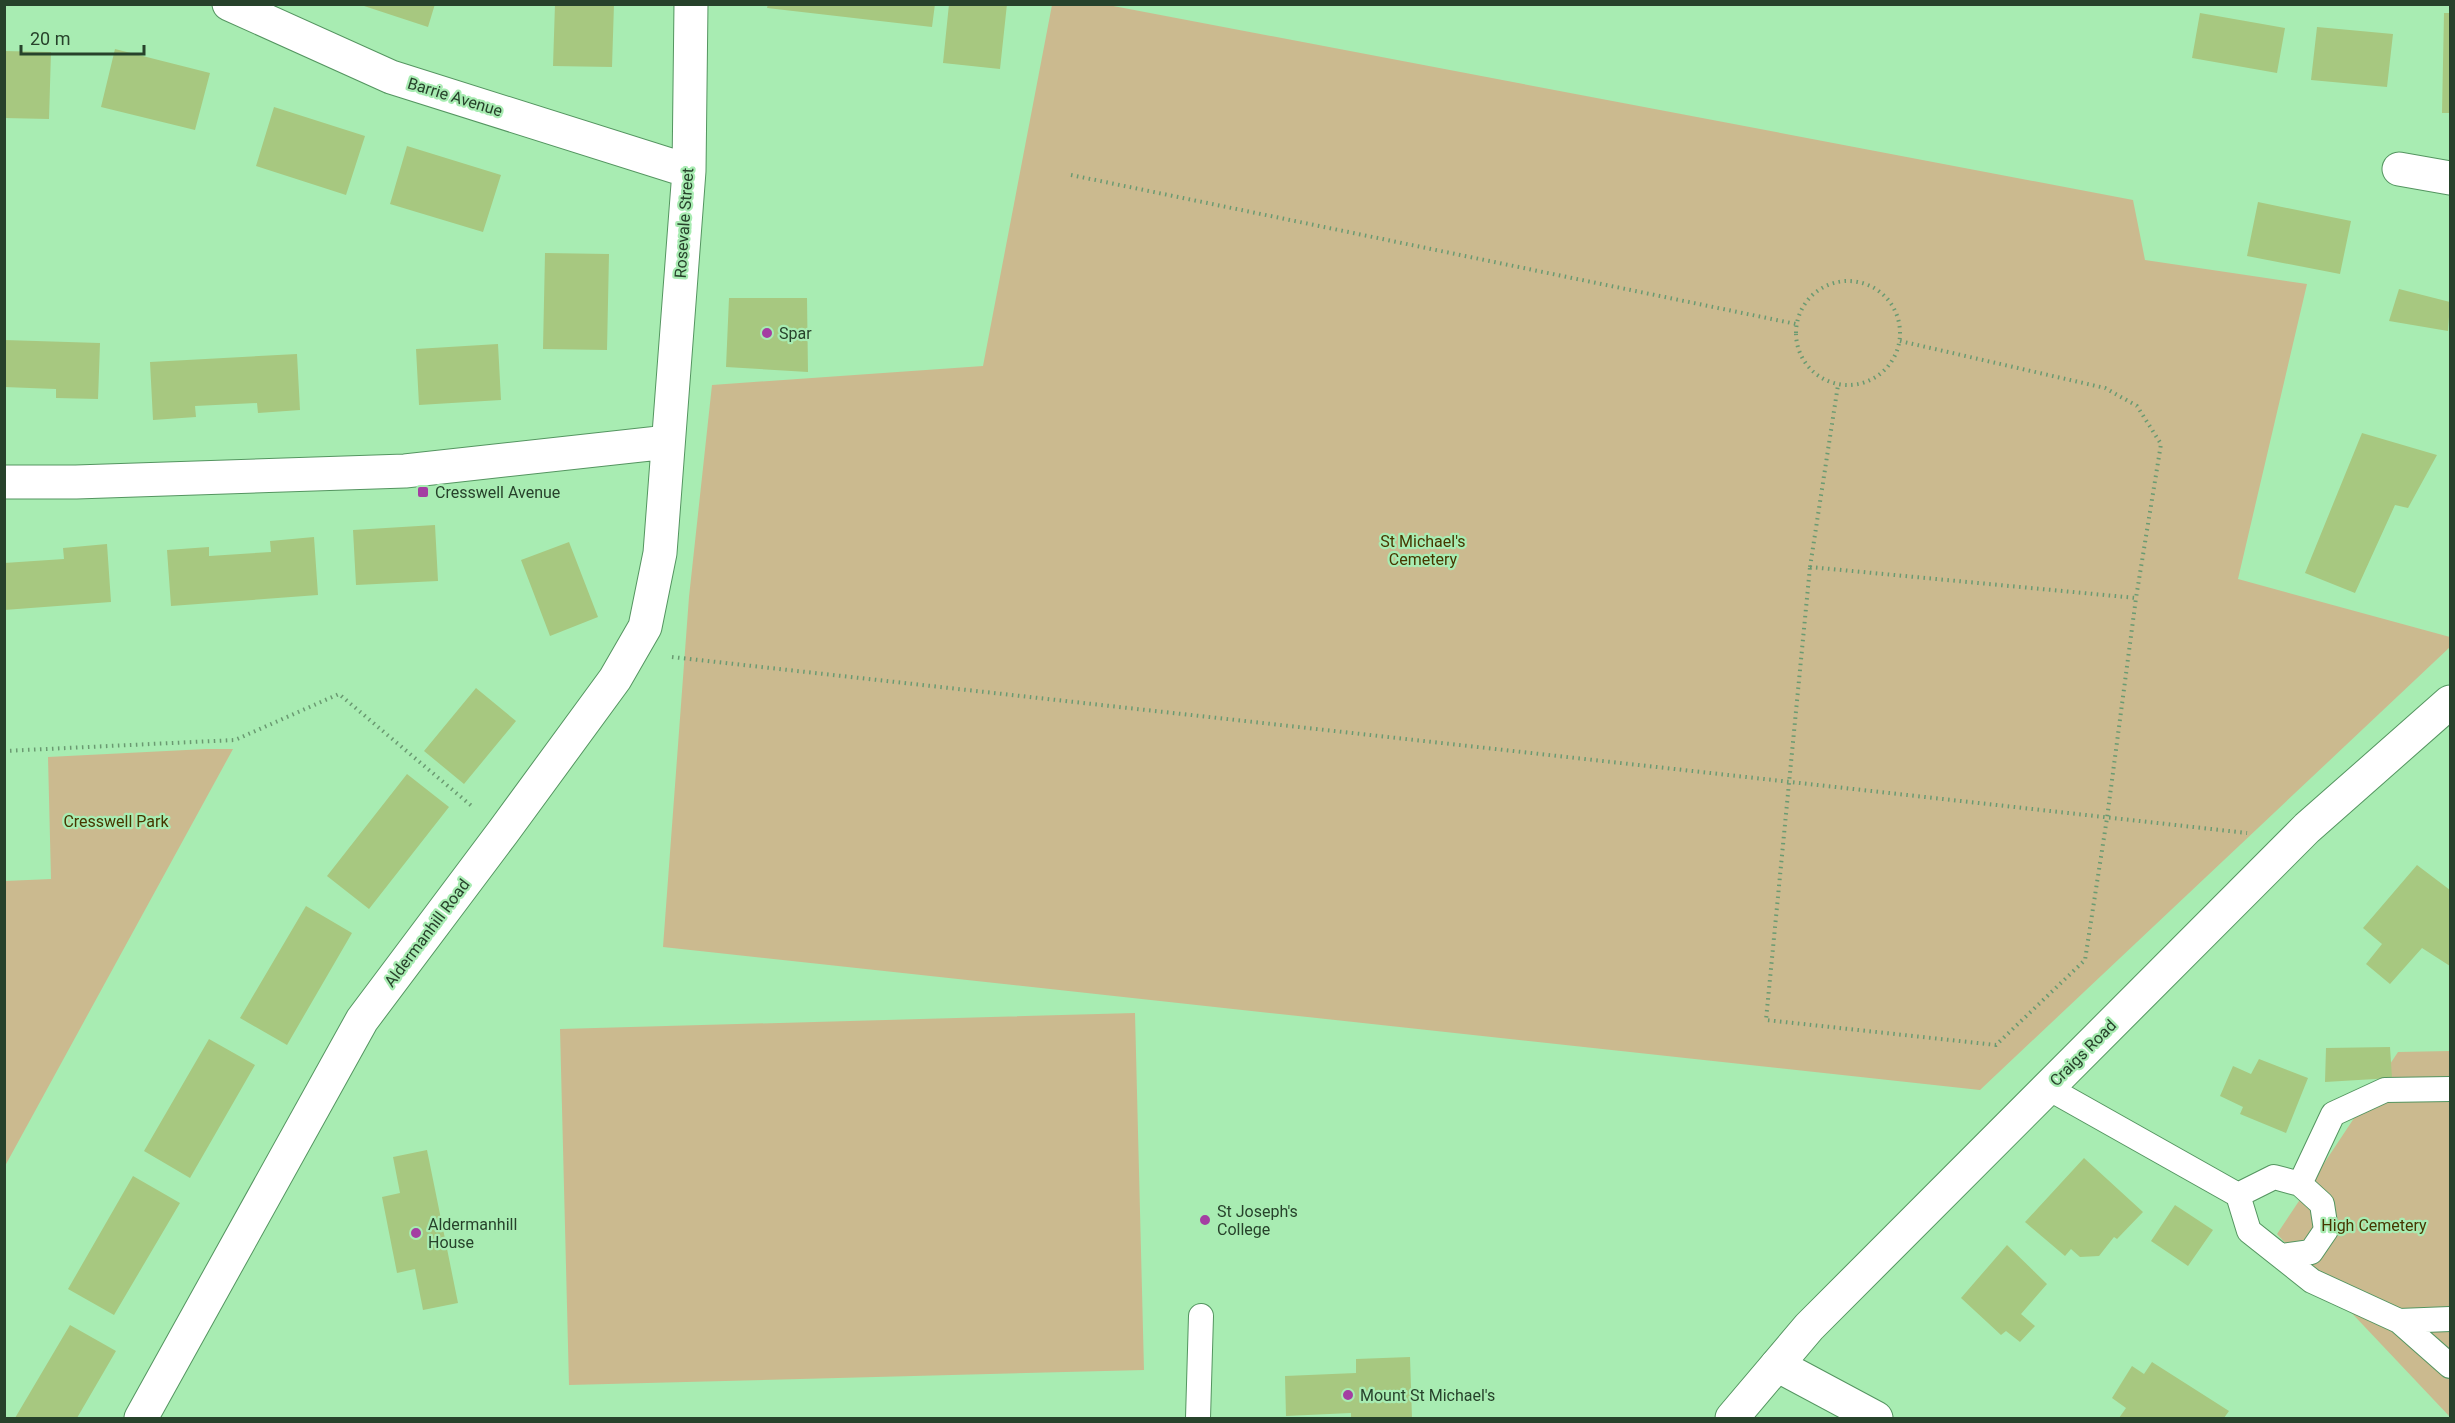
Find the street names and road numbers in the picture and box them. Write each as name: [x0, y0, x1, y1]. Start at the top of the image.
street label: Barrie Avenue: [405, 74, 505, 120]
street label: Rosevale Street: [671, 167, 697, 279]
street label: Aldermanhill Road: [380, 875, 474, 991]
street label: Craigs Road: [2046, 1016, 2120, 1090]

